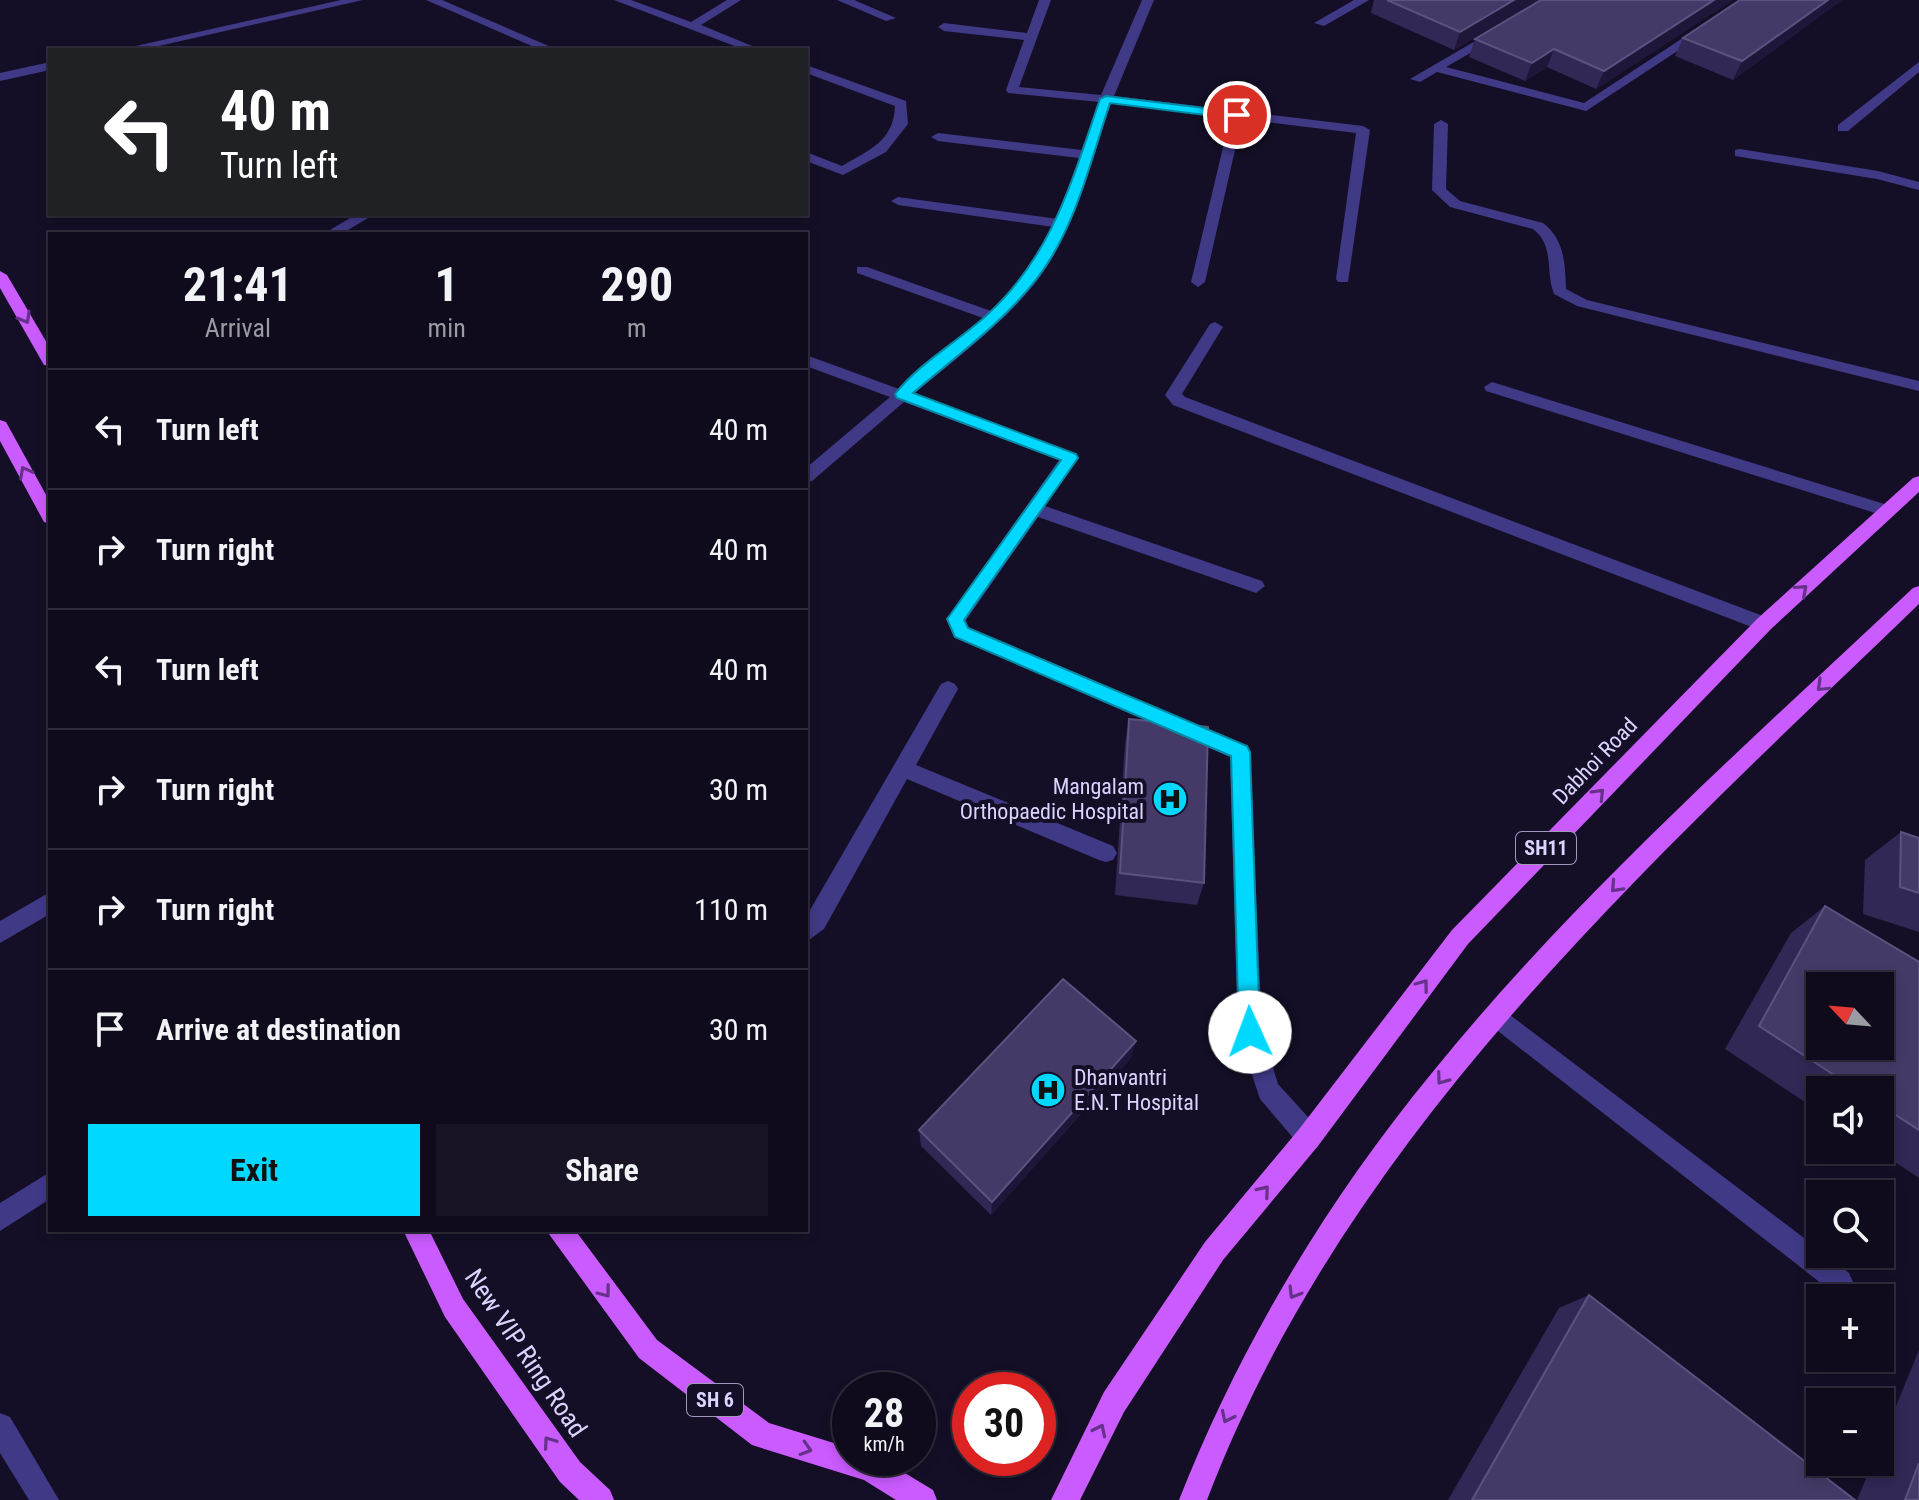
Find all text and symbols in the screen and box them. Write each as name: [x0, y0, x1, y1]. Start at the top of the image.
text: 40 m: [220, 78, 331, 144]
icon: left: [88, 80, 192, 184]
pin: [1203, 81, 1271, 149]
icon: arrive: [1215, 93, 1259, 137]
text: Turn left: [220, 145, 338, 187]
text: 21:41: [183, 256, 293, 313]
text: 1: [435, 256, 459, 313]
text: 290: [600, 256, 673, 313]
one-way arrow: [15, 309, 31, 324]
text: Arrival: [205, 313, 271, 343]
text: min: [428, 313, 466, 343]
text: m: [627, 313, 647, 343]
icon: left: [88, 407, 132, 451]
text: Turn left: [156, 412, 259, 447]
text: 40 m: [709, 412, 768, 447]
one-way arrow: [19, 466, 35, 481]
icon: right: [88, 527, 132, 571]
text: Turn right: [156, 532, 274, 567]
text: 40 m: [709, 532, 768, 567]
one-way arrow: [1793, 584, 1807, 599]
icon: left: [88, 647, 132, 691]
text: Turn left: [156, 652, 259, 687]
text: 40 m: [709, 652, 768, 687]
one-way arrow: [1817, 676, 1831, 691]
street label: Dabhoi Road: [1548, 713, 1642, 809]
icon: right: [88, 767, 132, 811]
text: Turn right: [156, 772, 274, 807]
text: 30 m: [709, 772, 768, 807]
place label: Mangalam Orthopaedic Hospital: [960, 774, 1144, 824]
hospital icon: Mangalam Orthopaedic Hospital: [1151, 780, 1189, 818]
one-way arrow: [1590, 789, 1604, 803]
road number: SH11: [1516, 832, 1576, 864]
one-way arrow: [1611, 877, 1625, 892]
icon: right: [88, 887, 132, 931]
text: Turn right: [156, 892, 274, 927]
text: 110 m: [694, 892, 768, 927]
north arrow: [1806, 972, 1894, 1060]
map controls: [1806, 972, 1894, 1476]
one-way arrow: [1414, 980, 1428, 994]
position arrow: [1208, 990, 1292, 1074]
icon: arrive: [88, 1007, 132, 1051]
text: Arrive at destination: [156, 1012, 401, 1047]
text: 30 m: [709, 1012, 768, 1047]
place label: Dhanvantri E.N.T Hospital: [1074, 1065, 1199, 1115]
hospital icon: Dhanvantri E.N.T Hospital: [1029, 1071, 1067, 1109]
one-way arrow: [1437, 1071, 1451, 1085]
button: sound: [1806, 1076, 1894, 1164]
button: Exit: [88, 1124, 420, 1216]
button: Share: [436, 1124, 768, 1216]
button: search: [1806, 1180, 1894, 1268]
one-way arrow: [1254, 1186, 1269, 1200]
street label: New VIP Ring Road: [459, 1263, 593, 1443]
one-way arrow: [596, 1284, 610, 1298]
one-way arrow: [1288, 1284, 1304, 1299]
button: +: [1806, 1284, 1894, 1372]
speed limit sign: 30: [952, 1372, 1056, 1476]
road number: SH 6: [687, 1384, 743, 1416]
button: −: [1806, 1388, 1894, 1476]
text: 28: [864, 1390, 904, 1437]
one-way arrow: [1221, 1409, 1236, 1424]
one-way arrow: [1090, 1424, 1105, 1439]
text: km/h: [863, 1432, 905, 1456]
one-way arrow: [544, 1436, 559, 1451]
one-way arrow: [799, 1439, 813, 1455]

